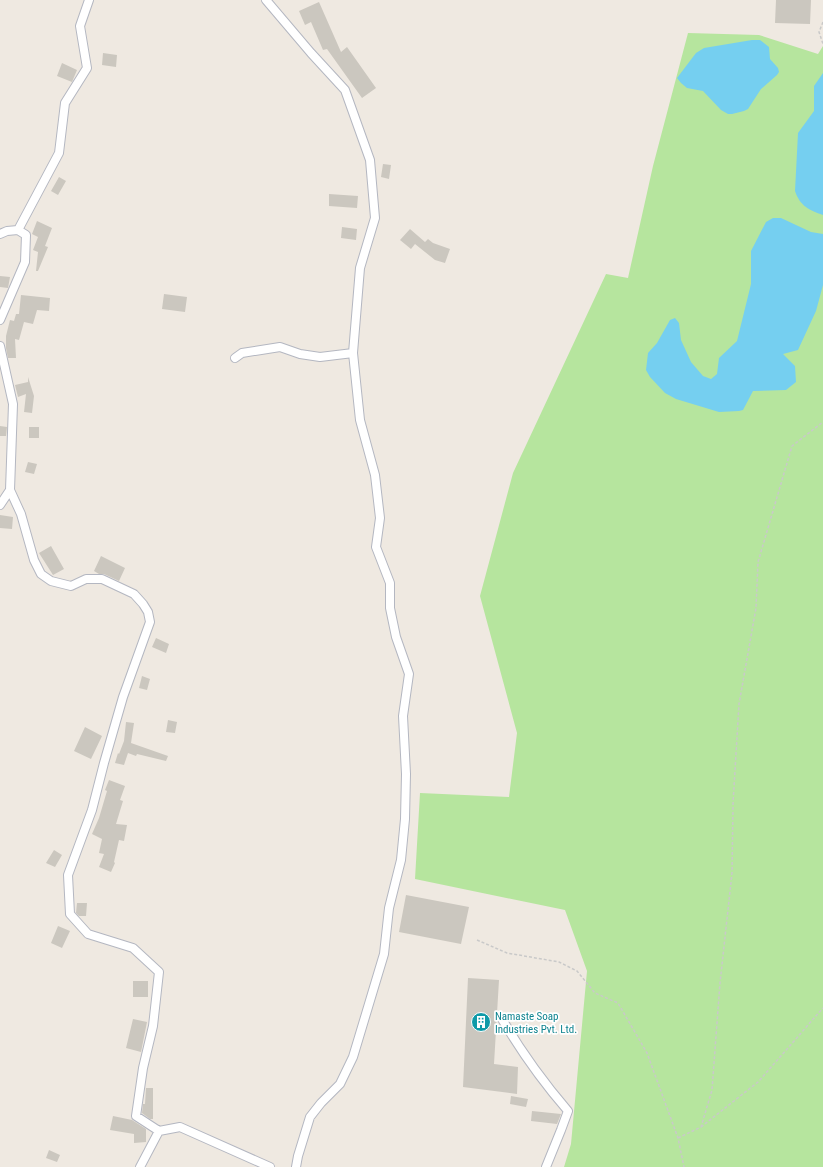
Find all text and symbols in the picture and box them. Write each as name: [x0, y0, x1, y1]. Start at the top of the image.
place label: Namaste Soap Industries Pvt. Ltd.: [495, 1010, 577, 1036]
building icon: Namaste Soap Industries Pvt. Ltd.: [470, 1011, 492, 1033]

